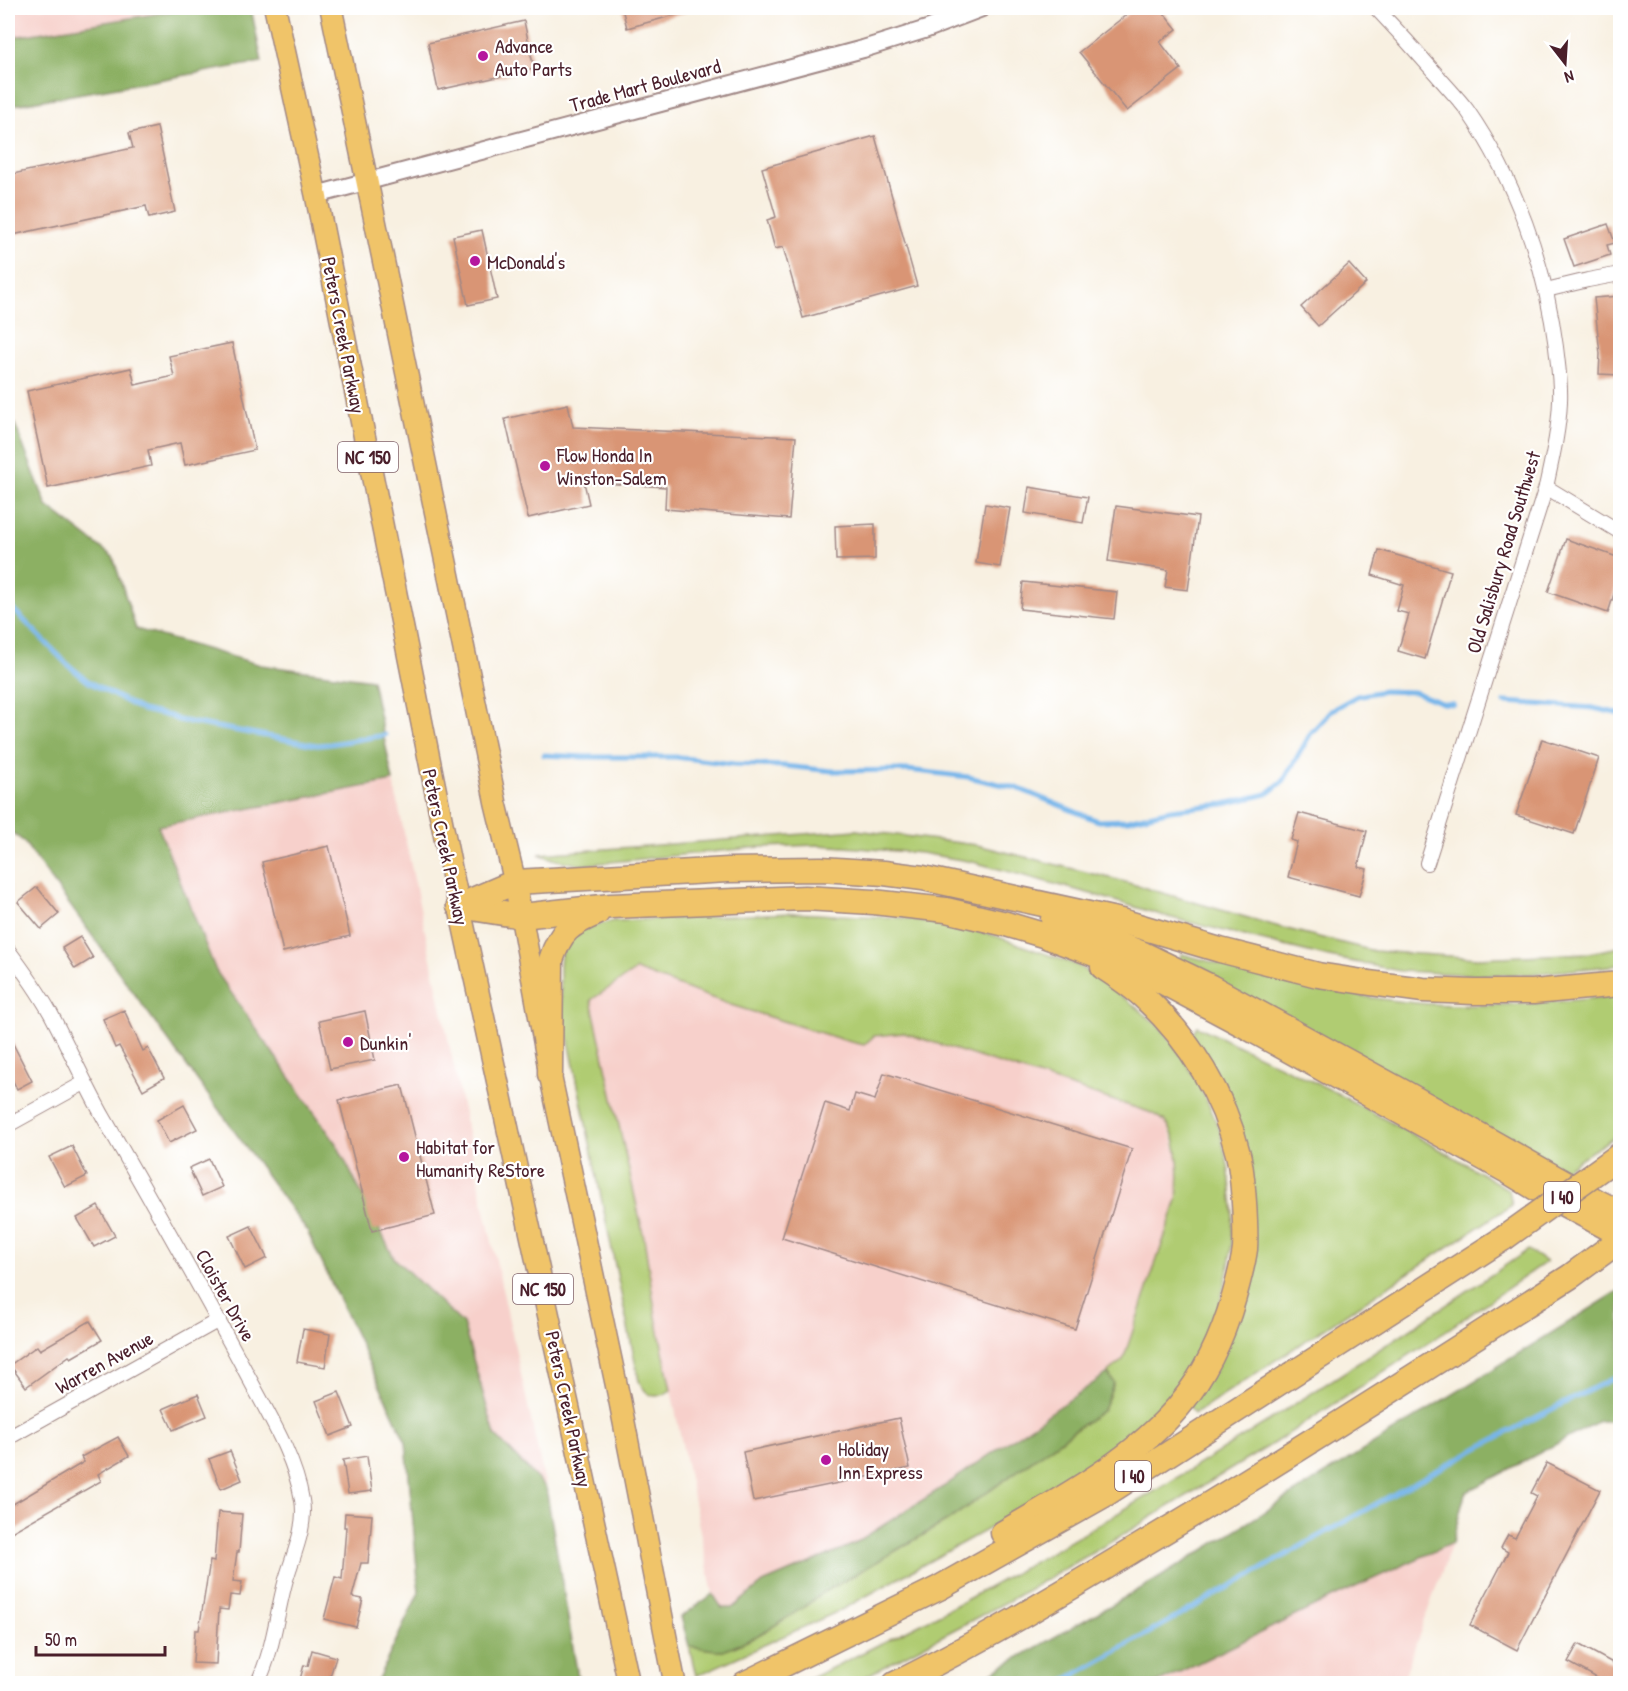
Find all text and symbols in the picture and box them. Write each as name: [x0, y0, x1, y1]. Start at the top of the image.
place label: Advance Auto Parts: [495, 32, 572, 82]
north arrow: [1535, 33, 1595, 93]
marker: Advance Auto Parts: [476, 49, 490, 63]
street label: Trade Mart Boulevard: [567, 52, 724, 118]
text: N: [1562, 66, 1577, 89]
place label: McDonald's: [487, 248, 565, 275]
street label: Peters Creek Parkway: [316, 254, 372, 416]
marker: McDonald's: [468, 254, 482, 268]
place label: Flow Honda In Winston-Salem: [556, 441, 667, 491]
road number: NC 150: [338, 442, 398, 472]
street label: Old Salisbury Road Southwest: [1459, 447, 1547, 656]
marker: Flow Honda In Winston-Salem: [538, 459, 552, 473]
street label: Peters Creek Parkway: [416, 766, 476, 928]
place label: Dunkin': [360, 1029, 412, 1056]
marker: Dunkin': [341, 1035, 355, 1049]
place label: Habitat for Humanity ReStore: [416, 1133, 545, 1183]
marker: Habitat for Humanity ReStore: [397, 1150, 411, 1164]
road number: I 40: [1544, 1182, 1580, 1212]
street label: Cloister Drive: [190, 1244, 262, 1346]
road number: NC 150: [513, 1274, 573, 1304]
street label: Warren Avenue: [50, 1324, 158, 1400]
street label: Peters Creek Parkway: [539, 1328, 599, 1490]
place label: Holiday Inn Express: [838, 1435, 923, 1485]
marker: Holiday Inn Express: [819, 1453, 833, 1467]
road number: I 40: [1115, 1461, 1151, 1491]
scale bar: [36, 1619, 165, 1657]
text: 50 m: [45, 1627, 77, 1652]

